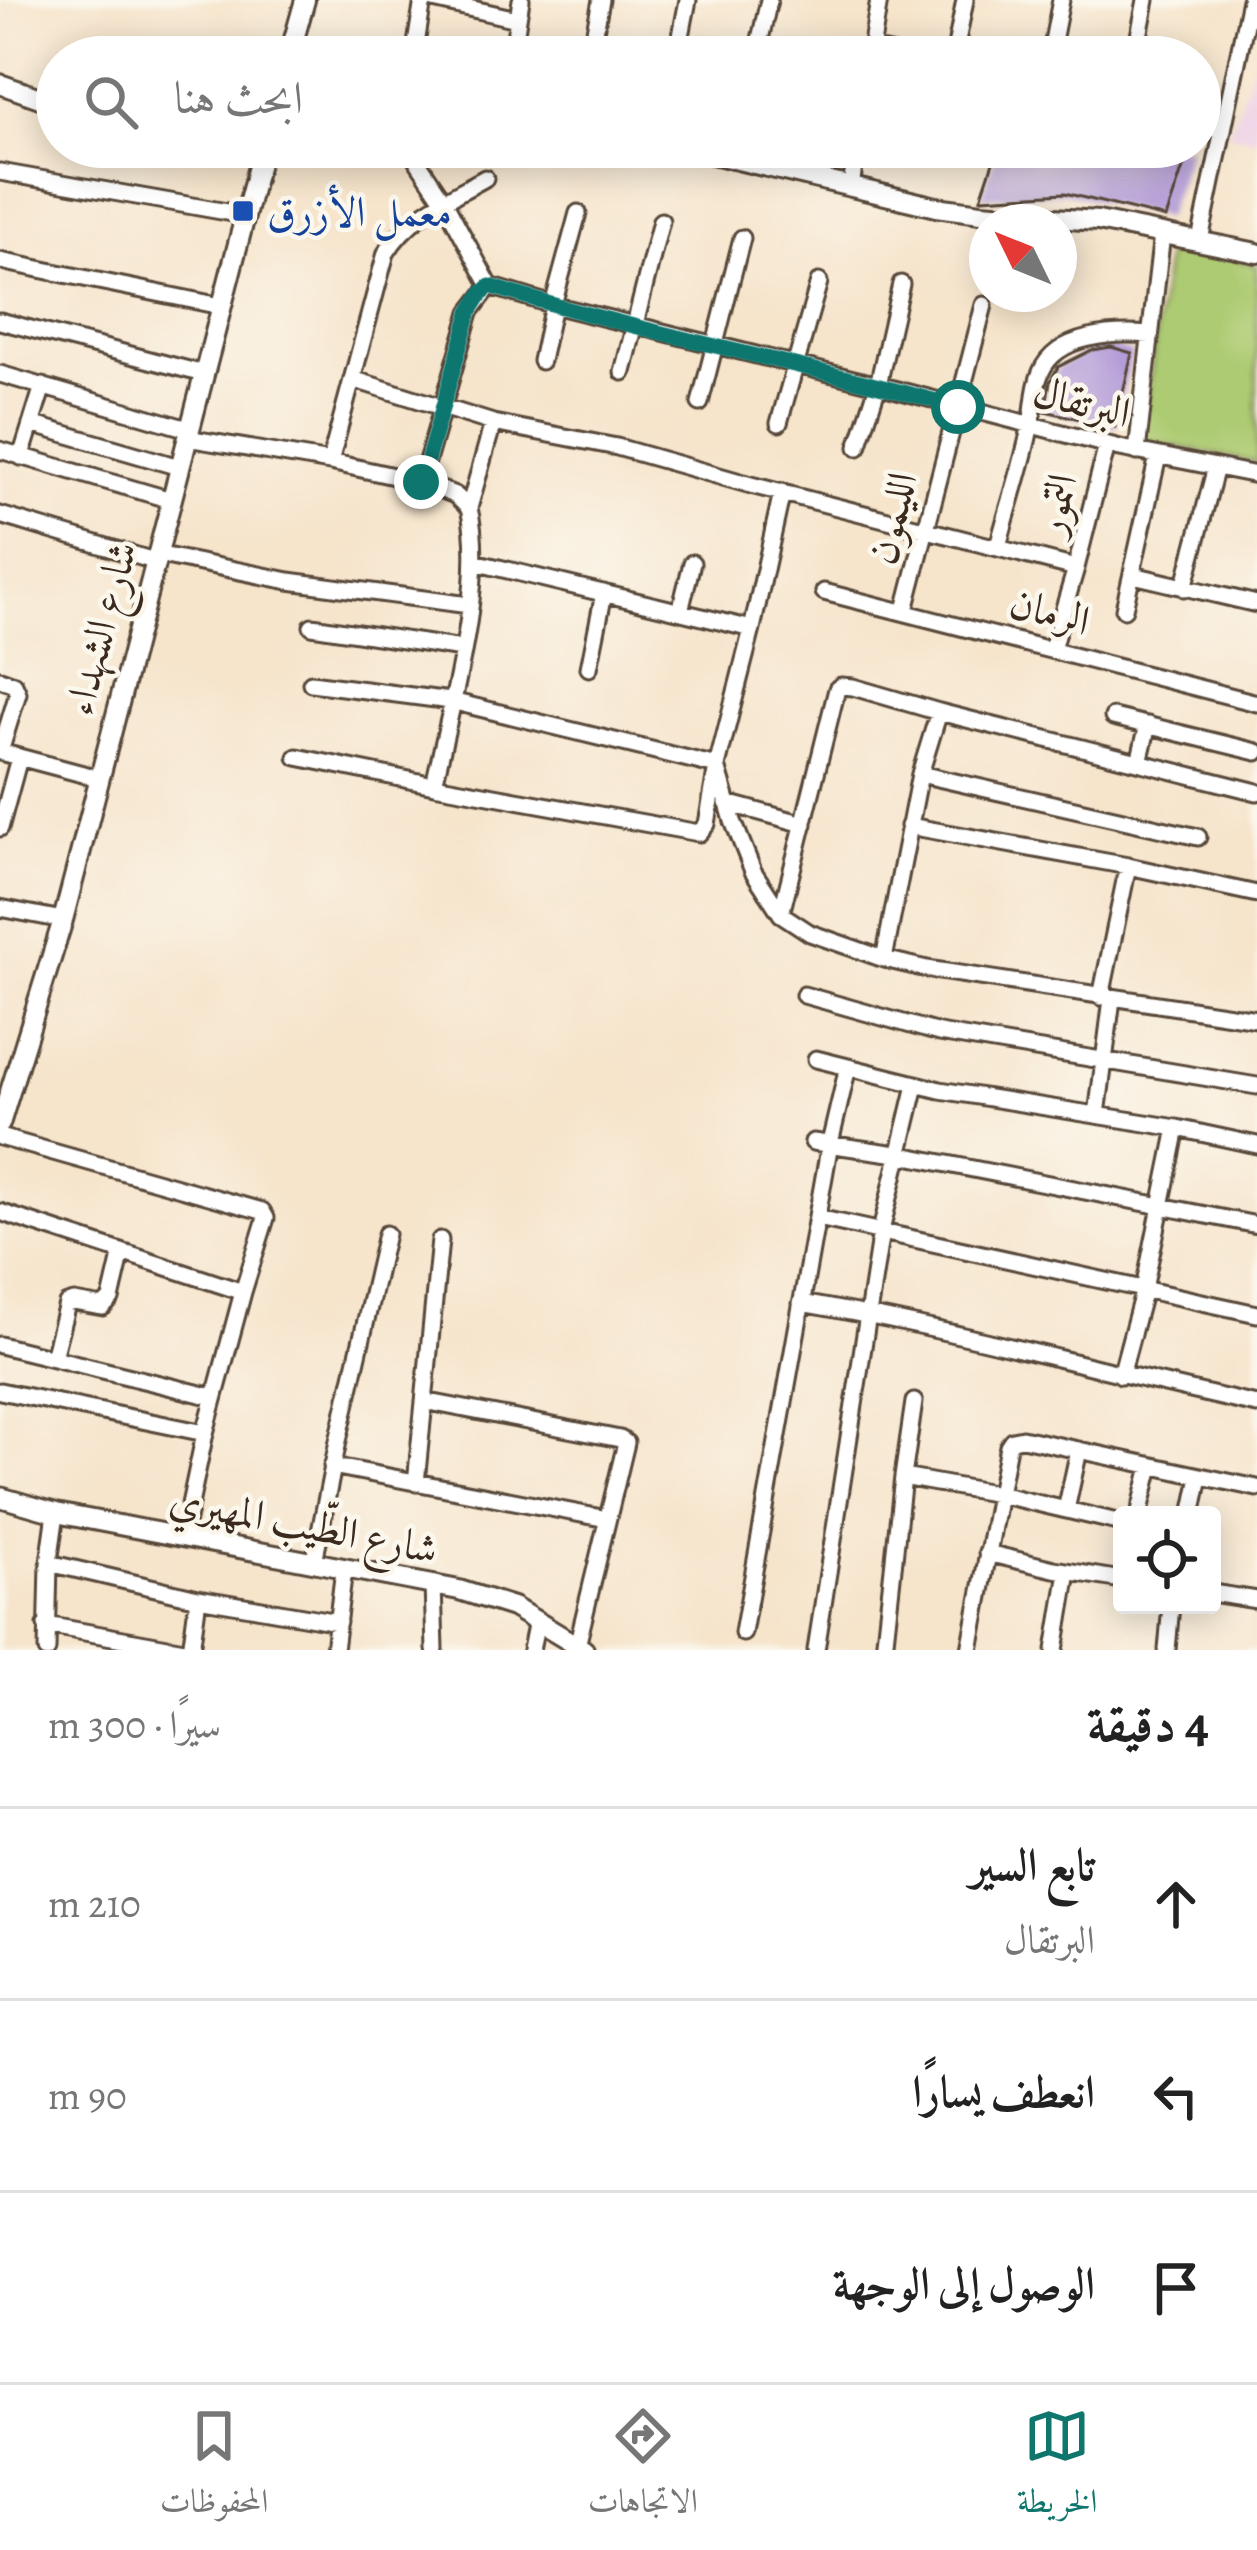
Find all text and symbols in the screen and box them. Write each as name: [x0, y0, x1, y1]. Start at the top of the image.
search box: [36, 36, 1221, 168]
text: ابحث هنا: [174, 67, 303, 129]
icon: search: [78, 69, 144, 135]
place label: معمل الأزرق: [267, 183, 452, 241]
marker: معمل الأزرق: [230, 198, 256, 224]
north arrow: [969, 204, 1077, 312]
street label: البرتقال: [1027, 362, 1136, 441]
route start: [931, 380, 985, 434]
route end: [394, 455, 448, 509]
street label: الليمون: [853, 466, 930, 570]
street label: التمور: [1019, 467, 1091, 545]
street label: شارع الشهداء: [50, 535, 158, 723]
street label: الرمان: [1004, 574, 1096, 649]
street label: شارع الطّيب المهيري: [164, 1470, 443, 1584]
map controls: [1113, 1506, 1221, 1614]
button: locate: [1113, 1506, 1221, 1614]
text: 4 دقيقة: [1087, 1689, 1209, 1759]
text: سيرًا · 300 m: [48, 1698, 221, 1751]
text: تابع السير: [970, 1834, 1095, 1896]
icon: ahead: [1143, 1871, 1209, 1937]
text: 210 m: [48, 1877, 141, 1930]
text: البرتقال: [1004, 1913, 1095, 1966]
text: انعطف يسارًا: [912, 2061, 1095, 2123]
icon: left: [1143, 2063, 1209, 2129]
text: 90 m: [48, 2069, 127, 2122]
text: الوصول إلى الوجهة: [833, 2253, 1095, 2315]
icon: arrive: [1143, 2255, 1209, 2321]
tab: المحفوظات: [160, 2403, 268, 2533]
tab: الاتجاهات: [588, 2403, 698, 2533]
tab: الخريطة: [1017, 2403, 1097, 2533]

